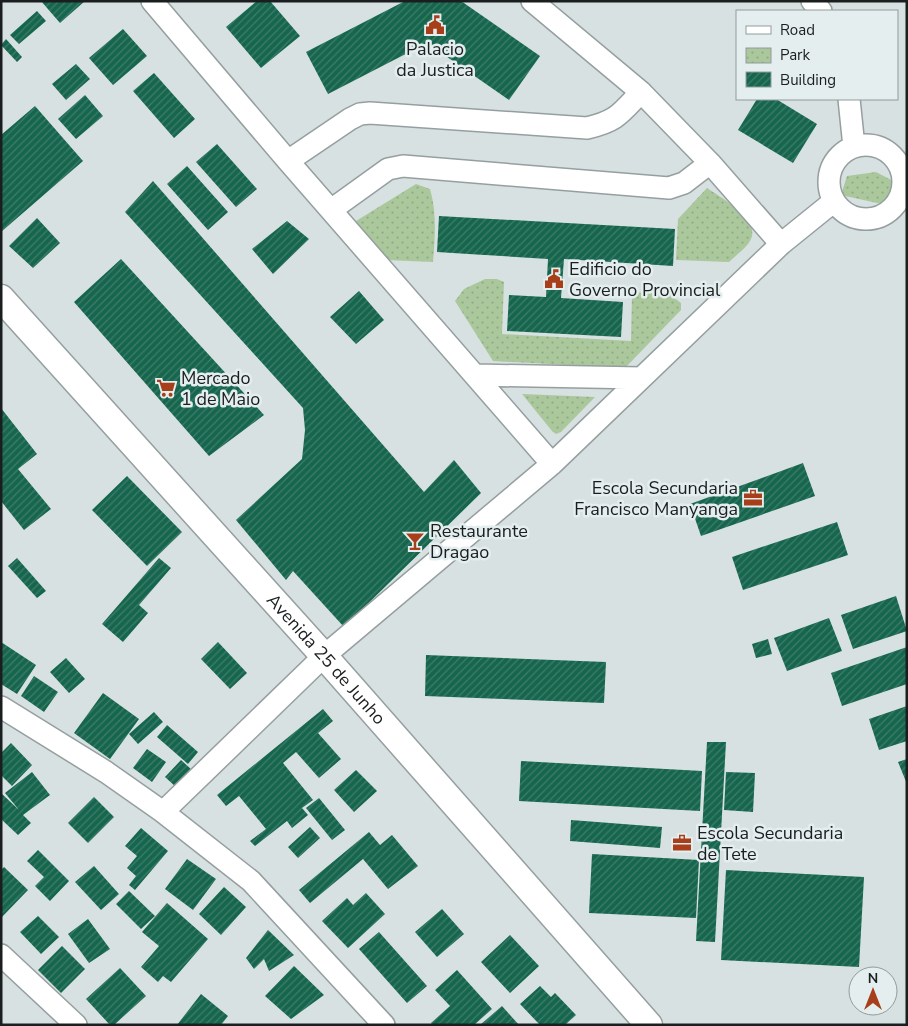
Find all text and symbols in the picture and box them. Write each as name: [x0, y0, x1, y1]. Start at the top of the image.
legend: [736, 10, 898, 100]
public building icon: Palacio da Justica: [424, 14, 446, 36]
text: Road: [780, 20, 815, 40]
place label: Palacio da Justica: [396, 37, 474, 82]
text: Park: [780, 45, 810, 65]
text: Building: [780, 70, 836, 90]
place label: Edificio do Governo Provincial: [569, 257, 721, 302]
public building icon: Edificio do Governo Provincial: [543, 268, 565, 290]
place label: Mercado 1 de Maio: [181, 366, 260, 411]
supermarket icon: Mercado 1 de Maio: [155, 377, 177, 399]
place label: Escola Secundaria Francisco Manyanga: [574, 476, 738, 521]
office icon: Escola Secundaria Francisco Manyanga: [742, 487, 764, 509]
place label: Restaurante Dragao: [430, 519, 528, 564]
bar icon: Restaurante Dragao: [404, 530, 426, 552]
street label: Avenida 25 de Junho: [261, 588, 391, 730]
place label: Escola Secundaria de Tete: [697, 821, 843, 866]
office icon: Escola Secundaria de Tete: [671, 832, 693, 854]
north arrow: [848, 966, 898, 1016]
text: N: [868, 969, 878, 988]

